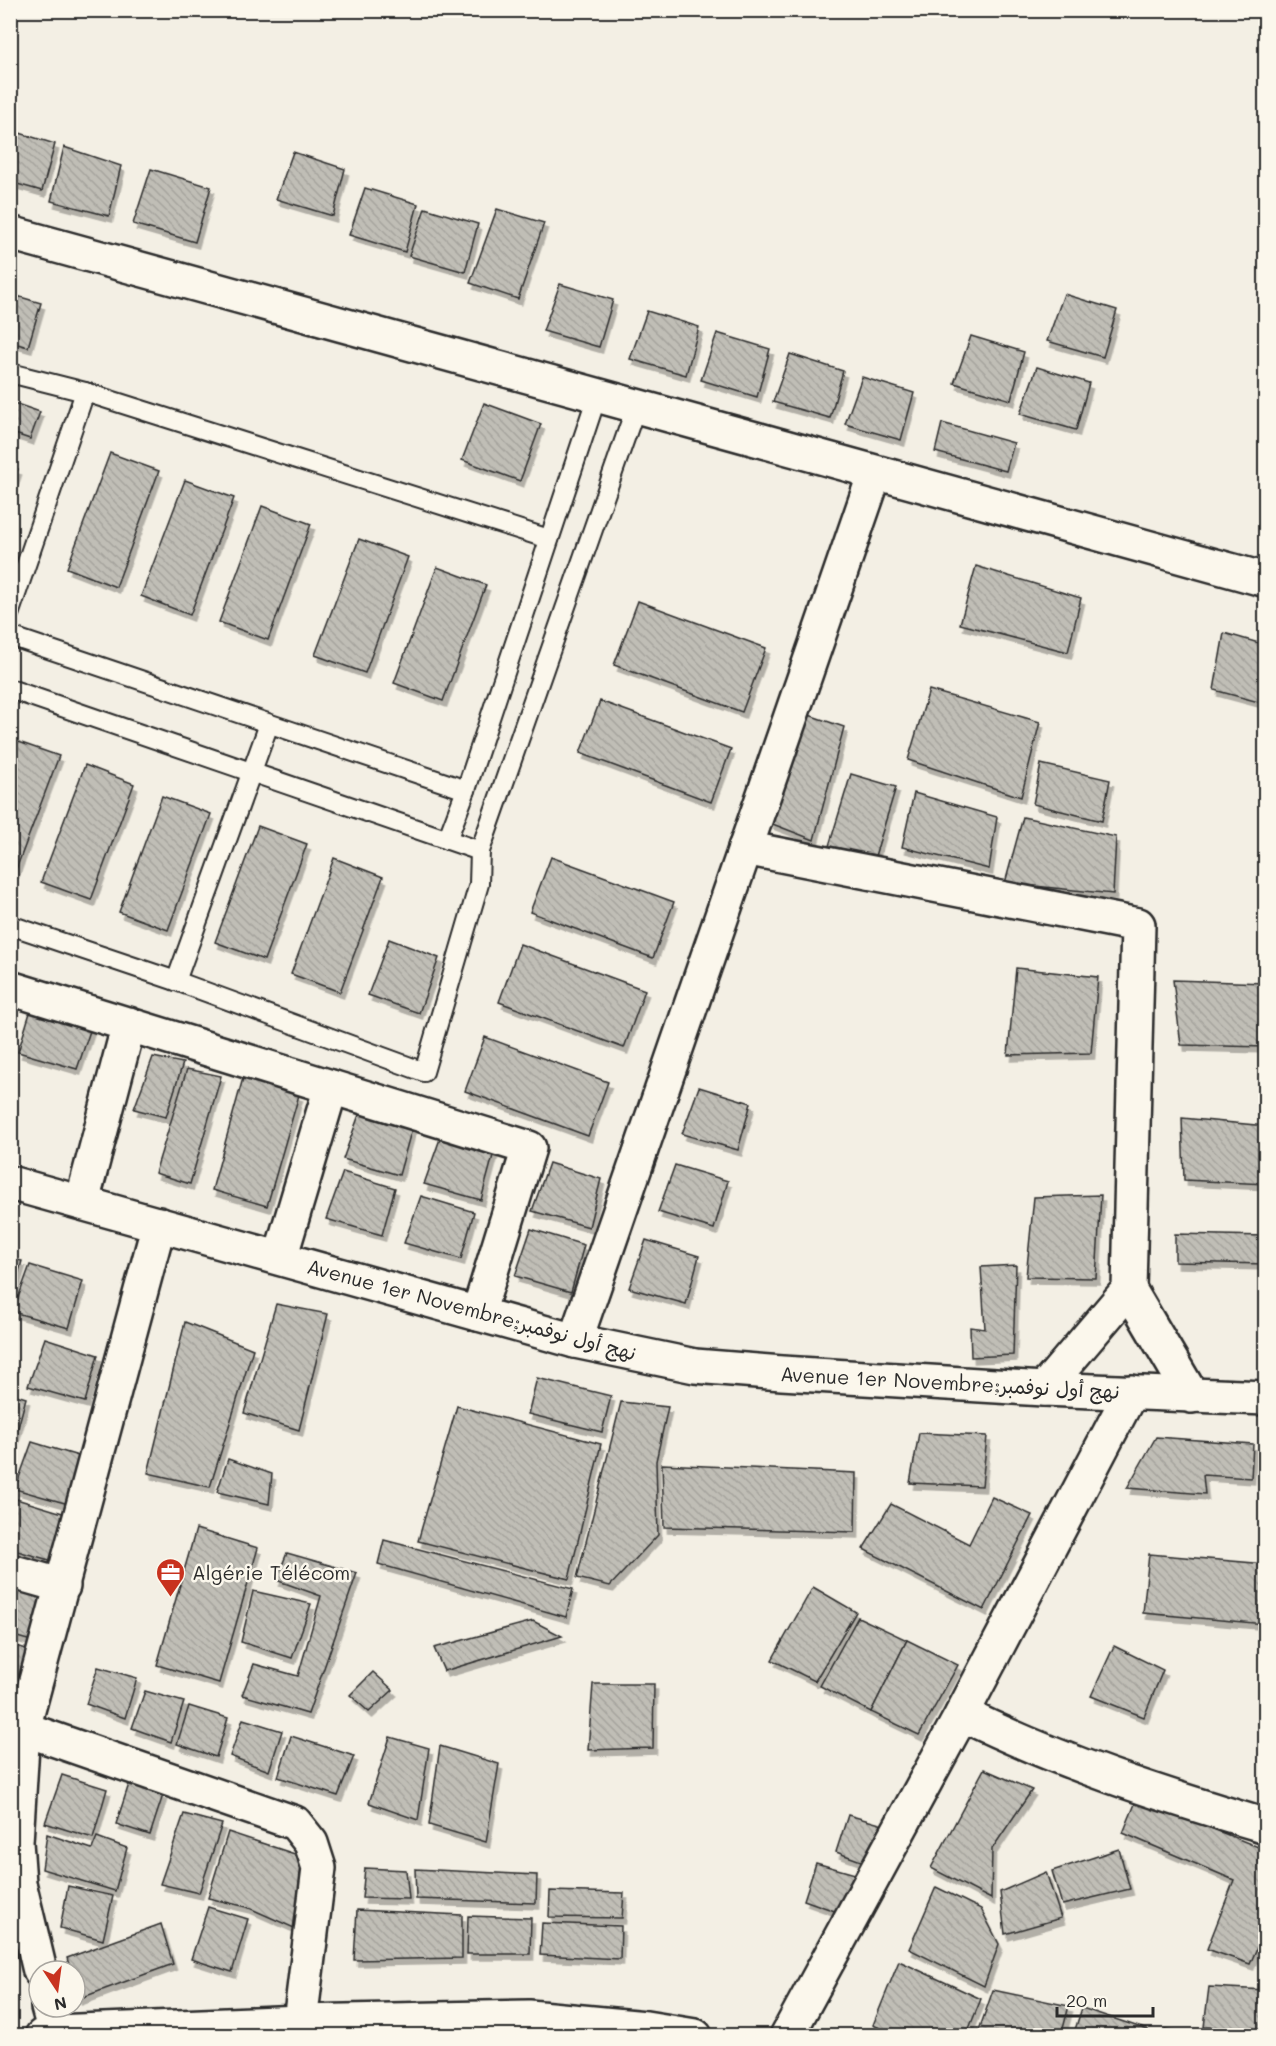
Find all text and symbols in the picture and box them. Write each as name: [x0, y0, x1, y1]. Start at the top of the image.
street label: Avenue 1er Novembre;نهج أول نوفمبر: [304, 1252, 639, 1367]
street label: Avenue 1er Novembre;نهج أول نوفمبر: [780, 1360, 1120, 1406]
office icon: Algérie Télécom: [155, 1556, 187, 1598]
place label: Algérie Télécom: [192, 1559, 350, 1585]
north arrow: [27, 1959, 87, 2019]
scale bar: [1057, 1980, 1153, 2018]
text: 20 m: [1066, 1988, 1107, 2012]
text: N: [52, 1993, 69, 2016]

